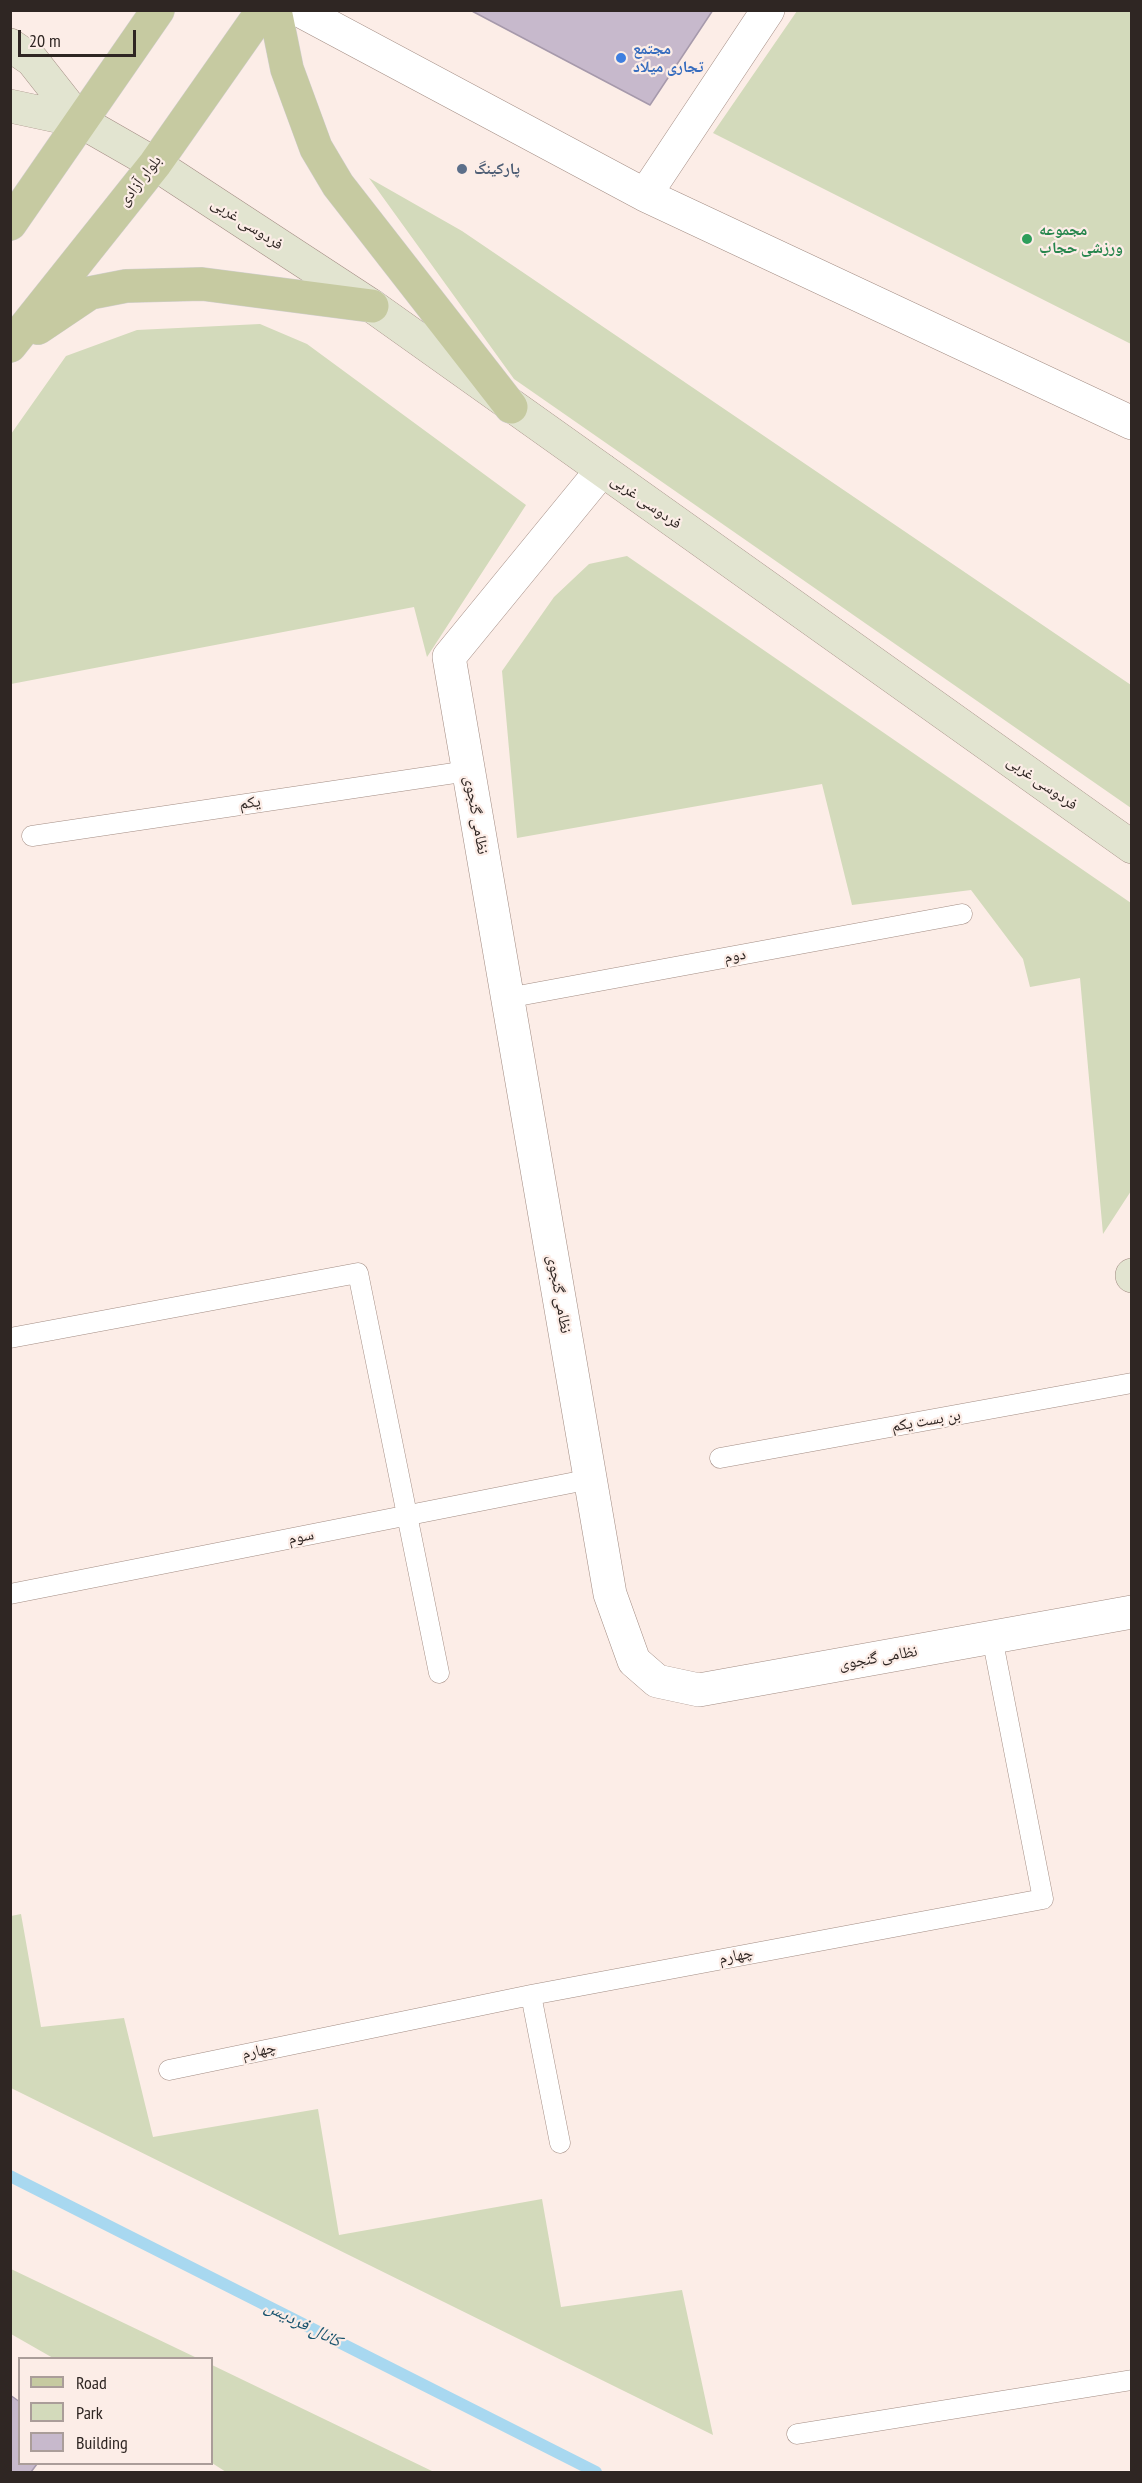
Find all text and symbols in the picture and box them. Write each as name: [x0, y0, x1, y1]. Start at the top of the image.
scale bar: [21, 18, 140, 56]
text: 20 m: [29, 29, 61, 52]
place label: مجتمع تجاری میلاد: [633, 39, 703, 77]
marker: مجتمع تجاری میلاد: [614, 51, 628, 65]
street label: بلوار آزادی: [114, 152, 166, 210]
place label: پارکینگ: [474, 159, 520, 179]
marker: پارکینگ: [455, 162, 469, 176]
street label: فردوسی غربی: [207, 194, 287, 254]
place label: مجموعه ورزشی حجاب: [1039, 220, 1123, 258]
marker: مجموعه ورزشی حجاب: [1020, 232, 1034, 246]
street label: فردوسی غربی: [607, 471, 685, 533]
street label: فردوسی غربی: [1003, 752, 1081, 814]
street label: نظامی گنجوی: [460, 774, 492, 856]
street label: یکم: [238, 792, 262, 814]
street label: دوم: [723, 945, 747, 967]
street label: نظامی گنجوی: [543, 1253, 575, 1335]
street label: بن بست یکم: [890, 1405, 962, 1437]
street label: سوم: [286, 1525, 316, 1549]
street label: نظامی گنجوی: [837, 1642, 919, 1674]
street label: چهارم: [717, 1943, 755, 1969]
street label: چهارم: [240, 2038, 278, 2064]
water label: کانال فردیس: [261, 2296, 345, 2352]
legend: [18, 2357, 213, 2465]
text: Road: [76, 2371, 107, 2394]
text: Park: [76, 2401, 103, 2424]
text: Building: [76, 2431, 128, 2454]

